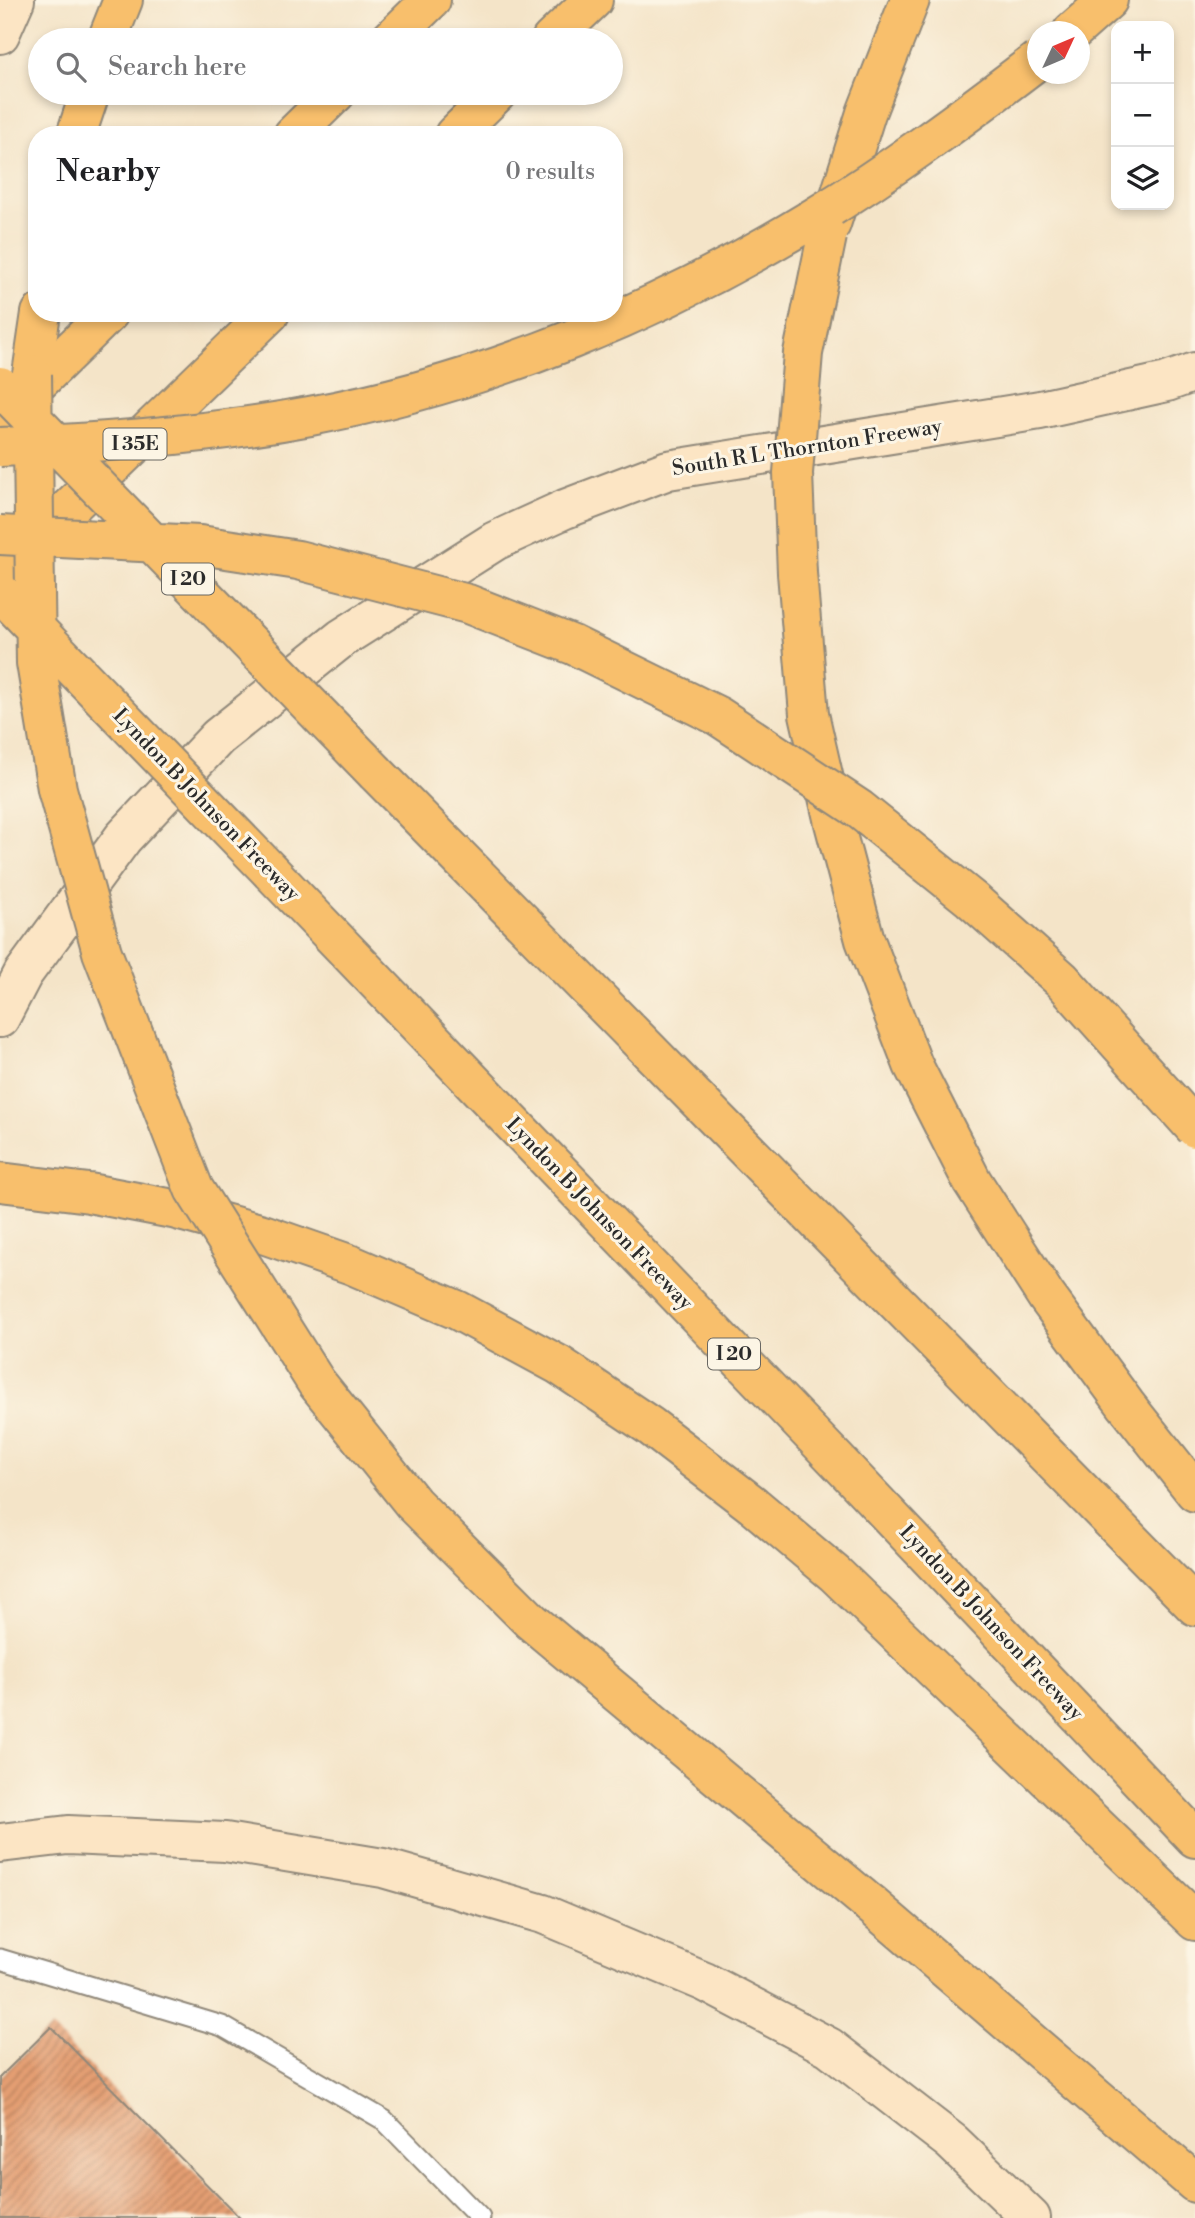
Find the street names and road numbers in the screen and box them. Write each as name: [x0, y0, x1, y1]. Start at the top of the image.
street label: South R L Thornton Freeway: [670, 414, 945, 482]
road number: I 35E: [104, 428, 166, 460]
road number: I 20: [162, 564, 214, 594]
street label: Lyndon B Johnson Freeway: [107, 703, 306, 908]
street label: Lyndon B Johnson Freeway: [500, 1112, 699, 1317]
road number: I 20: [708, 1338, 760, 1370]
street label: Lyndon B Johnson Freeway: [893, 1520, 1089, 1727]

